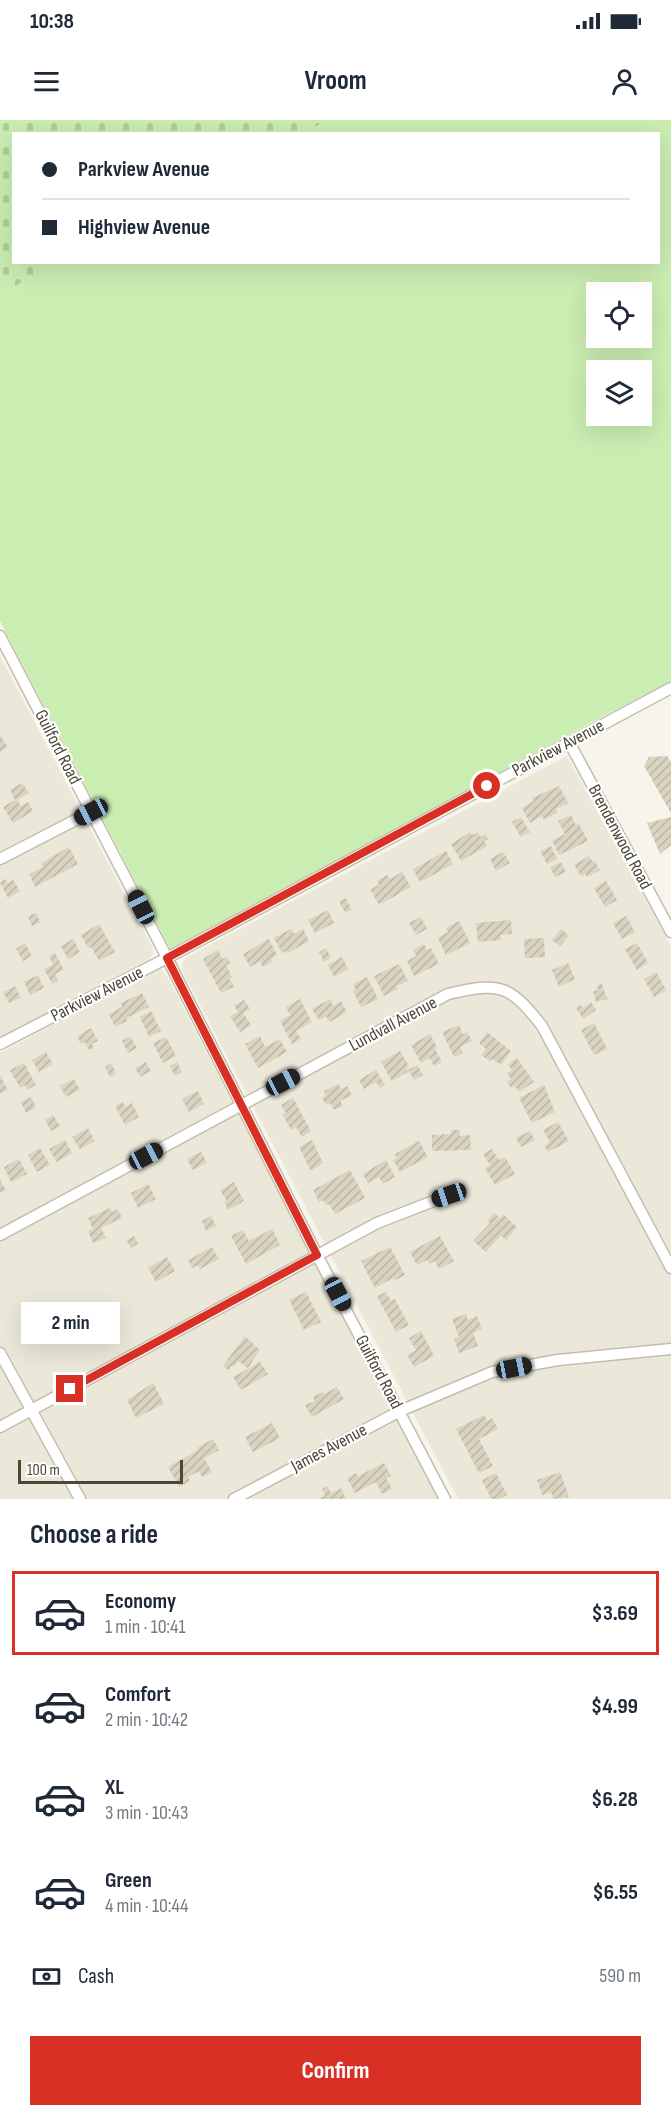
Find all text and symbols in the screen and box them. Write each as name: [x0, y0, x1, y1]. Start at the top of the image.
text: 10:38: [30, 8, 74, 35]
icon: menu: [30, 65, 63, 98]
text: Vroom: [304, 65, 367, 97]
icon: person: [608, 65, 641, 98]
text: Parkview Avenue: [78, 156, 210, 183]
text: Highview Avenue: [78, 214, 210, 241]
map controls: [586, 282, 652, 426]
button: locate: [586, 282, 652, 348]
button: layers: [586, 360, 652, 426]
street label: Guilford Road: [30, 706, 86, 788]
street label: Parkview Avenue: [509, 715, 607, 781]
route start: [473, 772, 500, 799]
street label: Brendenwood Road: [584, 781, 656, 893]
car: [71, 796, 111, 828]
car: [125, 887, 157, 927]
street label: Parkview Avenue: [47, 962, 147, 1026]
street label: Lundvall Avenue: [345, 992, 441, 1056]
car: [263, 1066, 303, 1098]
car: [126, 1140, 166, 1172]
car: [429, 1181, 469, 1209]
car: [322, 1274, 354, 1314]
callout: 2 min: [20, 1302, 119, 1344]
text: 2 min: [51, 1311, 90, 1335]
street label: Guilford Road: [351, 1331, 407, 1413]
car: [495, 1356, 533, 1380]
route end: [56, 1375, 83, 1402]
street label: James Avenue: [287, 1419, 370, 1477]
scale bar: [18, 1457, 183, 1484]
text: 100 m: [27, 1461, 60, 1480]
text: Choose a ride: [30, 1519, 158, 1551]
icon: car: [33, 1586, 87, 1640]
text: Economy: [105, 1588, 176, 1615]
text: $3.69: [592, 1600, 638, 1627]
text: 1 min · 10:41: [105, 1615, 186, 1639]
icon: car: [33, 1679, 87, 1733]
text: Comfort: [105, 1681, 171, 1708]
text: $4.99: [591, 1693, 638, 1720]
text: 2 min · 10:42: [105, 1708, 188, 1732]
icon: car: [33, 1772, 87, 1826]
text: XL: [105, 1774, 124, 1801]
text: $6.28: [591, 1786, 638, 1813]
text: 3 min · 10:43: [105, 1801, 188, 1825]
icon: car: [33, 1865, 87, 1919]
text: Green: [105, 1867, 152, 1894]
text: $6.55: [592, 1879, 638, 1906]
text: 4 min · 10:44: [105, 1894, 188, 1918]
icon: cash: [30, 1960, 63, 1993]
text: Cash: [78, 1963, 114, 1990]
text: 590 m: [599, 1964, 641, 1988]
button: Confirm: [30, 2036, 641, 2105]

